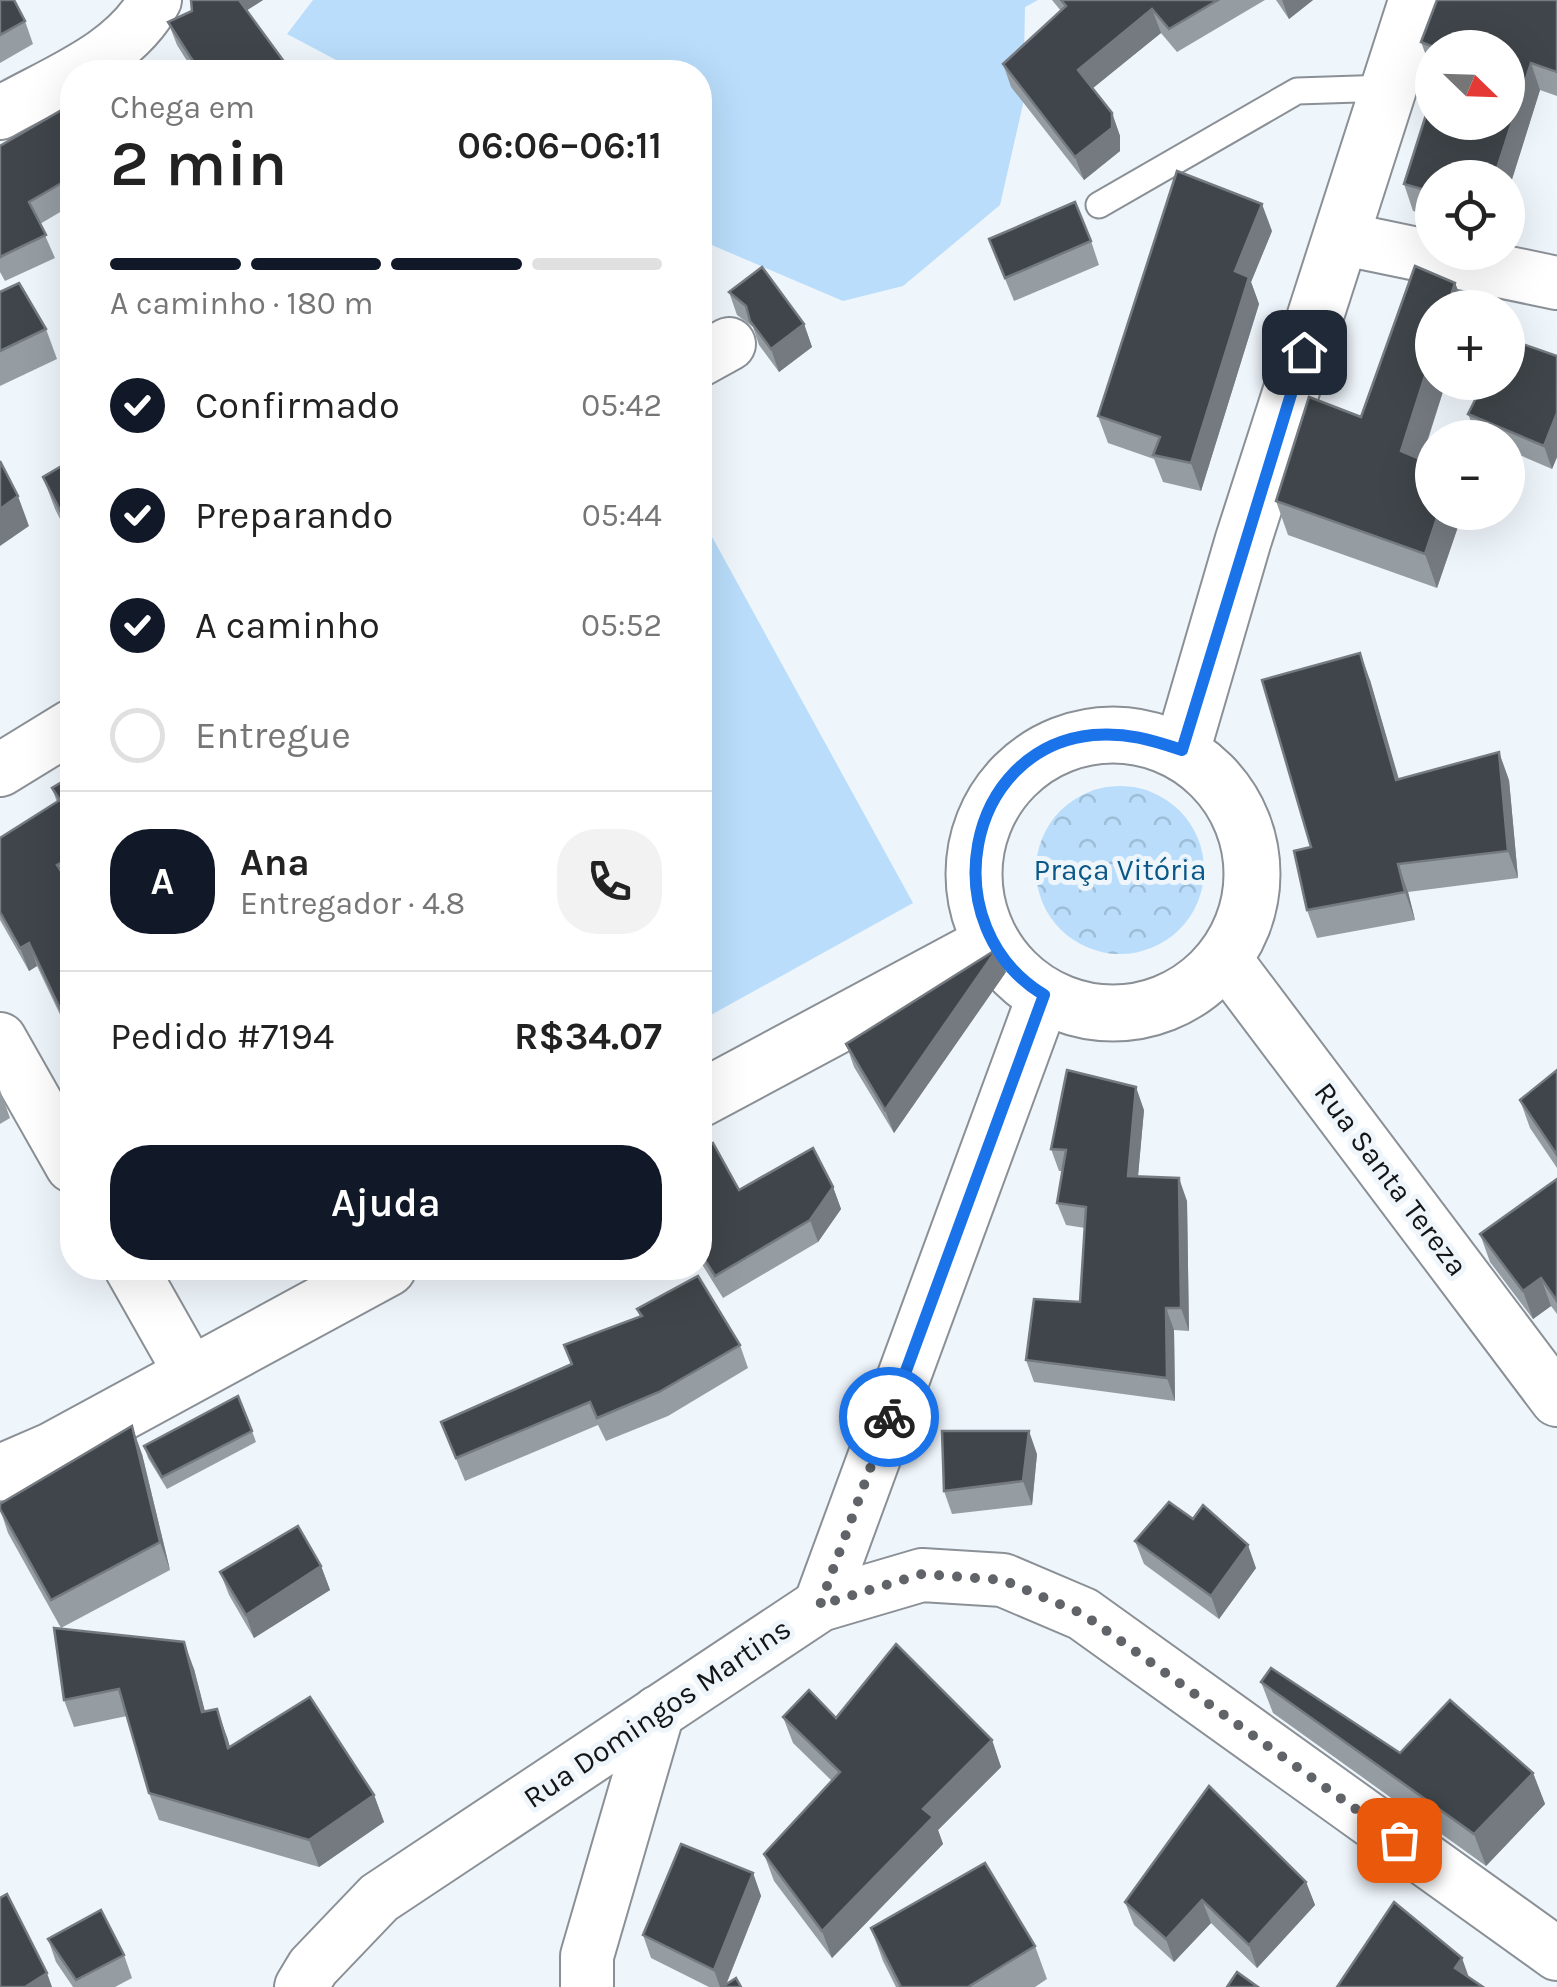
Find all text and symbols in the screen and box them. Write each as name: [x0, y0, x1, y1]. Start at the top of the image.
north arrow: [1415, 30, 1525, 140]
map controls: [1415, 30, 1525, 530]
text: Chega em: [110, 89, 255, 126]
text: 06:06–06:11: [457, 123, 662, 168]
text: 2 min: [110, 125, 287, 201]
button: locate: [1415, 160, 1525, 270]
text: A caminho · 180 m: [110, 285, 373, 322]
button: +: [1415, 290, 1525, 400]
pin: [1262, 310, 1347, 395]
icon: home: [1277, 325, 1332, 380]
icon: check: [110, 378, 165, 433]
text: Confirmado: [195, 383, 400, 428]
text: 05:42: [581, 387, 662, 424]
button: −: [1415, 420, 1525, 530]
icon: check: [110, 488, 165, 543]
text: Preparando: [195, 493, 393, 538]
text: 05:44: [582, 497, 662, 534]
icon: check: [110, 598, 165, 653]
text: A caminho: [195, 603, 380, 648]
text: 05:52: [581, 607, 662, 644]
text: Entregue: [195, 713, 351, 758]
button: phone: [557, 829, 662, 934]
text: Ana: [240, 840, 310, 885]
park label: Praça Vitória: [1034, 852, 1206, 888]
text: A: [151, 859, 174, 904]
text: Entregador · 4.8: [240, 885, 465, 922]
text: Pedido #7194: [110, 1014, 334, 1059]
text: R$34.07: [514, 1014, 662, 1059]
street label: Rua Santa Tereza: [1307, 1075, 1475, 1283]
button: Ajuda: [110, 1145, 662, 1260]
courier: [839, 1367, 939, 1467]
icon: bike: [862, 1390, 917, 1445]
street label: Rua Domingos Martins: [517, 1610, 797, 1816]
pin: [1357, 1798, 1442, 1883]
icon: bag: [1372, 1813, 1427, 1868]

